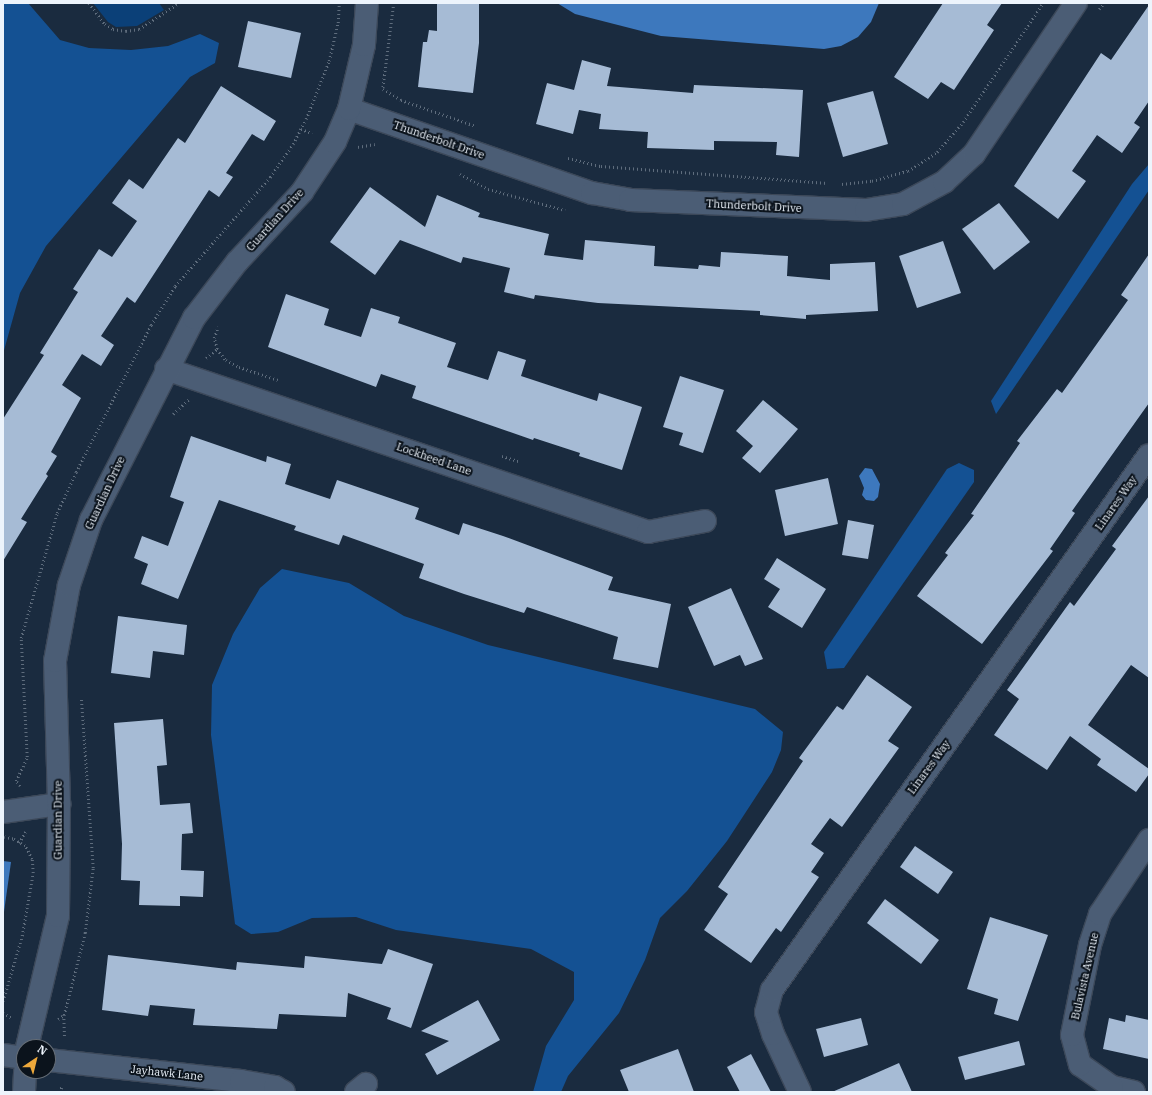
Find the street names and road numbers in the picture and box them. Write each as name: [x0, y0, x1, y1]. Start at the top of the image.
street label: Thunderbolt Drive: [392, 118, 486, 162]
street label: Guardian Drive: [244, 186, 306, 254]
street label: Thunderbolt Drive: [706, 197, 802, 215]
street label: Lockheed Lane: [395, 440, 473, 478]
street label: Guardian Drive: [82, 454, 128, 532]
street label: Linares Way: [1092, 473, 1140, 533]
street label: Linares Way: [905, 737, 953, 797]
street label: Guardian Drive: [51, 780, 65, 860]
street label: Bulavista Avenue: [1069, 931, 1101, 1021]
street label: Jayhawk Lane: [130, 1063, 204, 1083]

